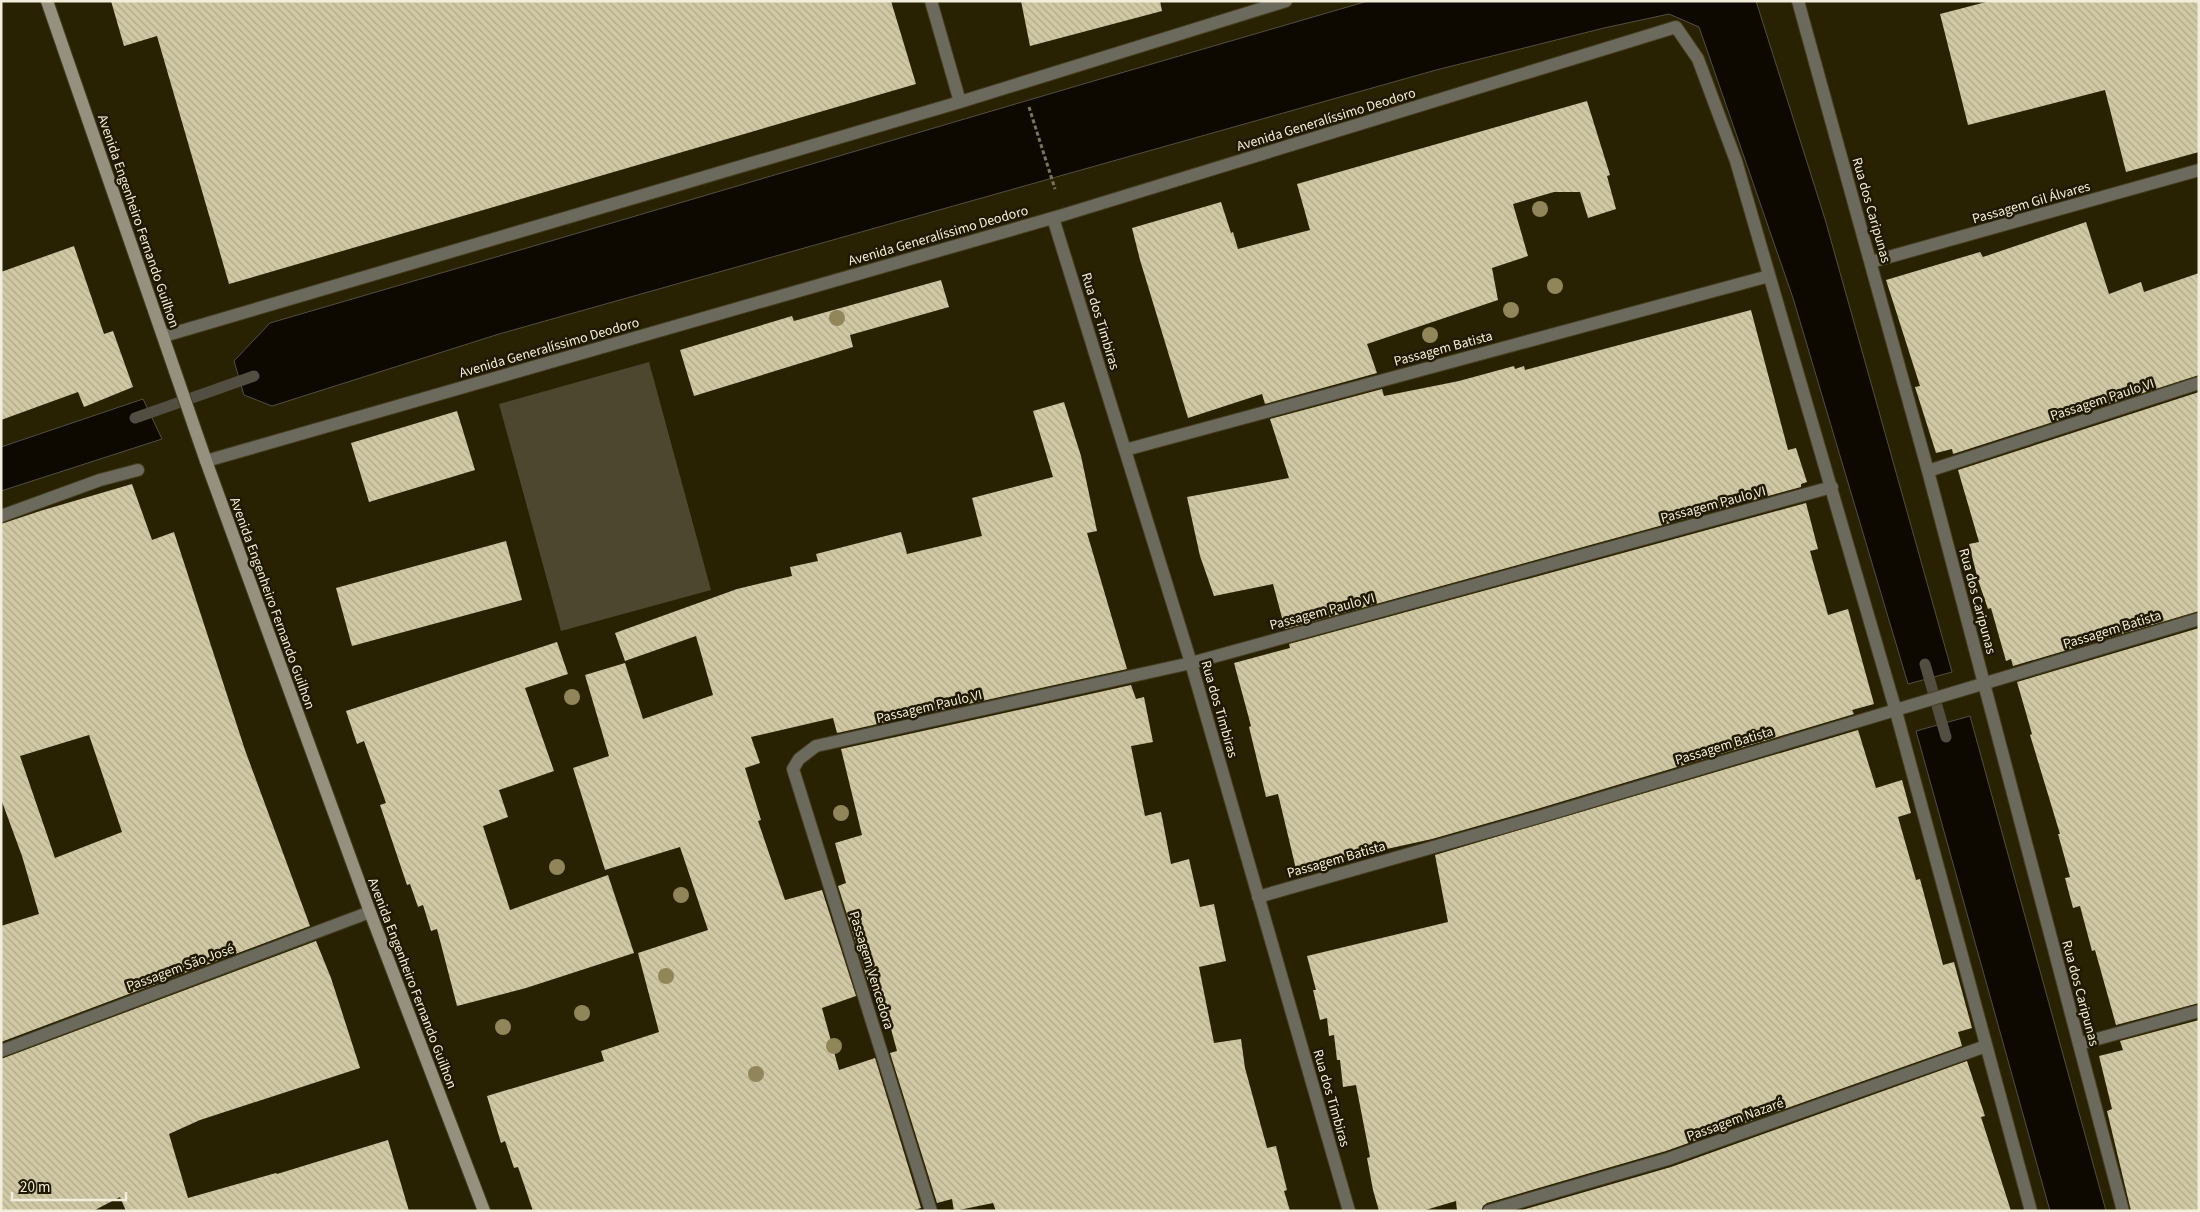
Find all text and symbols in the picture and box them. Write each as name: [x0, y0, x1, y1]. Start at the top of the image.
street label: Avenida Generalíssimo Deodoro: [1234, 83, 1418, 157]
street label: Avenida Engenheiro Fernando Guilhon: [92, 112, 184, 331]
street label: Rua dos Caripunas: [1846, 155, 1896, 265]
street label: Passagem Gil Álvares: [1970, 177, 2093, 229]
street label: Avenida Generalíssimo Deodoro: [846, 201, 1031, 271]
street label: Rua dos Timbiras: [1076, 270, 1124, 372]
street label: Avenida Generalíssimo Deodoro: [457, 313, 642, 383]
street label: Passagem Batista: [1392, 326, 1495, 372]
street label: Passagem Paulo VI: [2048, 374, 2157, 426]
street label: Passagem Paulo VI: [1658, 481, 1768, 529]
street label: Avenida Engenheiro Fernando Guilhon: [224, 494, 320, 712]
street label: Rua dos Caripunas: [1953, 546, 2001, 656]
street label: Passagem Paulo VI: [1267, 588, 1377, 636]
street label: Passagem Batista: [2061, 606, 2164, 654]
street label: Rua dos Timbiras: [1196, 658, 1243, 761]
street label: Passagem Paulo VI: [874, 685, 984, 729]
street label: Passagem Batista: [1673, 722, 1776, 770]
street label: Passagem Batista: [1285, 836, 1388, 884]
street label: Avenida Engenheiro Fernando Guilhon: [363, 875, 462, 1092]
street label: Passagem Vencedora: [844, 909, 899, 1032]
street label: Rua dos Caripunas: [2056, 938, 2104, 1048]
street label: Passagem São José: [124, 939, 237, 997]
street label: Rua dos Timbiras: [1308, 1047, 1355, 1150]
street label: Passagem Nazaré: [1684, 1093, 1787, 1147]
scale bar: [12, 1170, 126, 1202]
text: 20 m: [20, 1177, 50, 1198]

